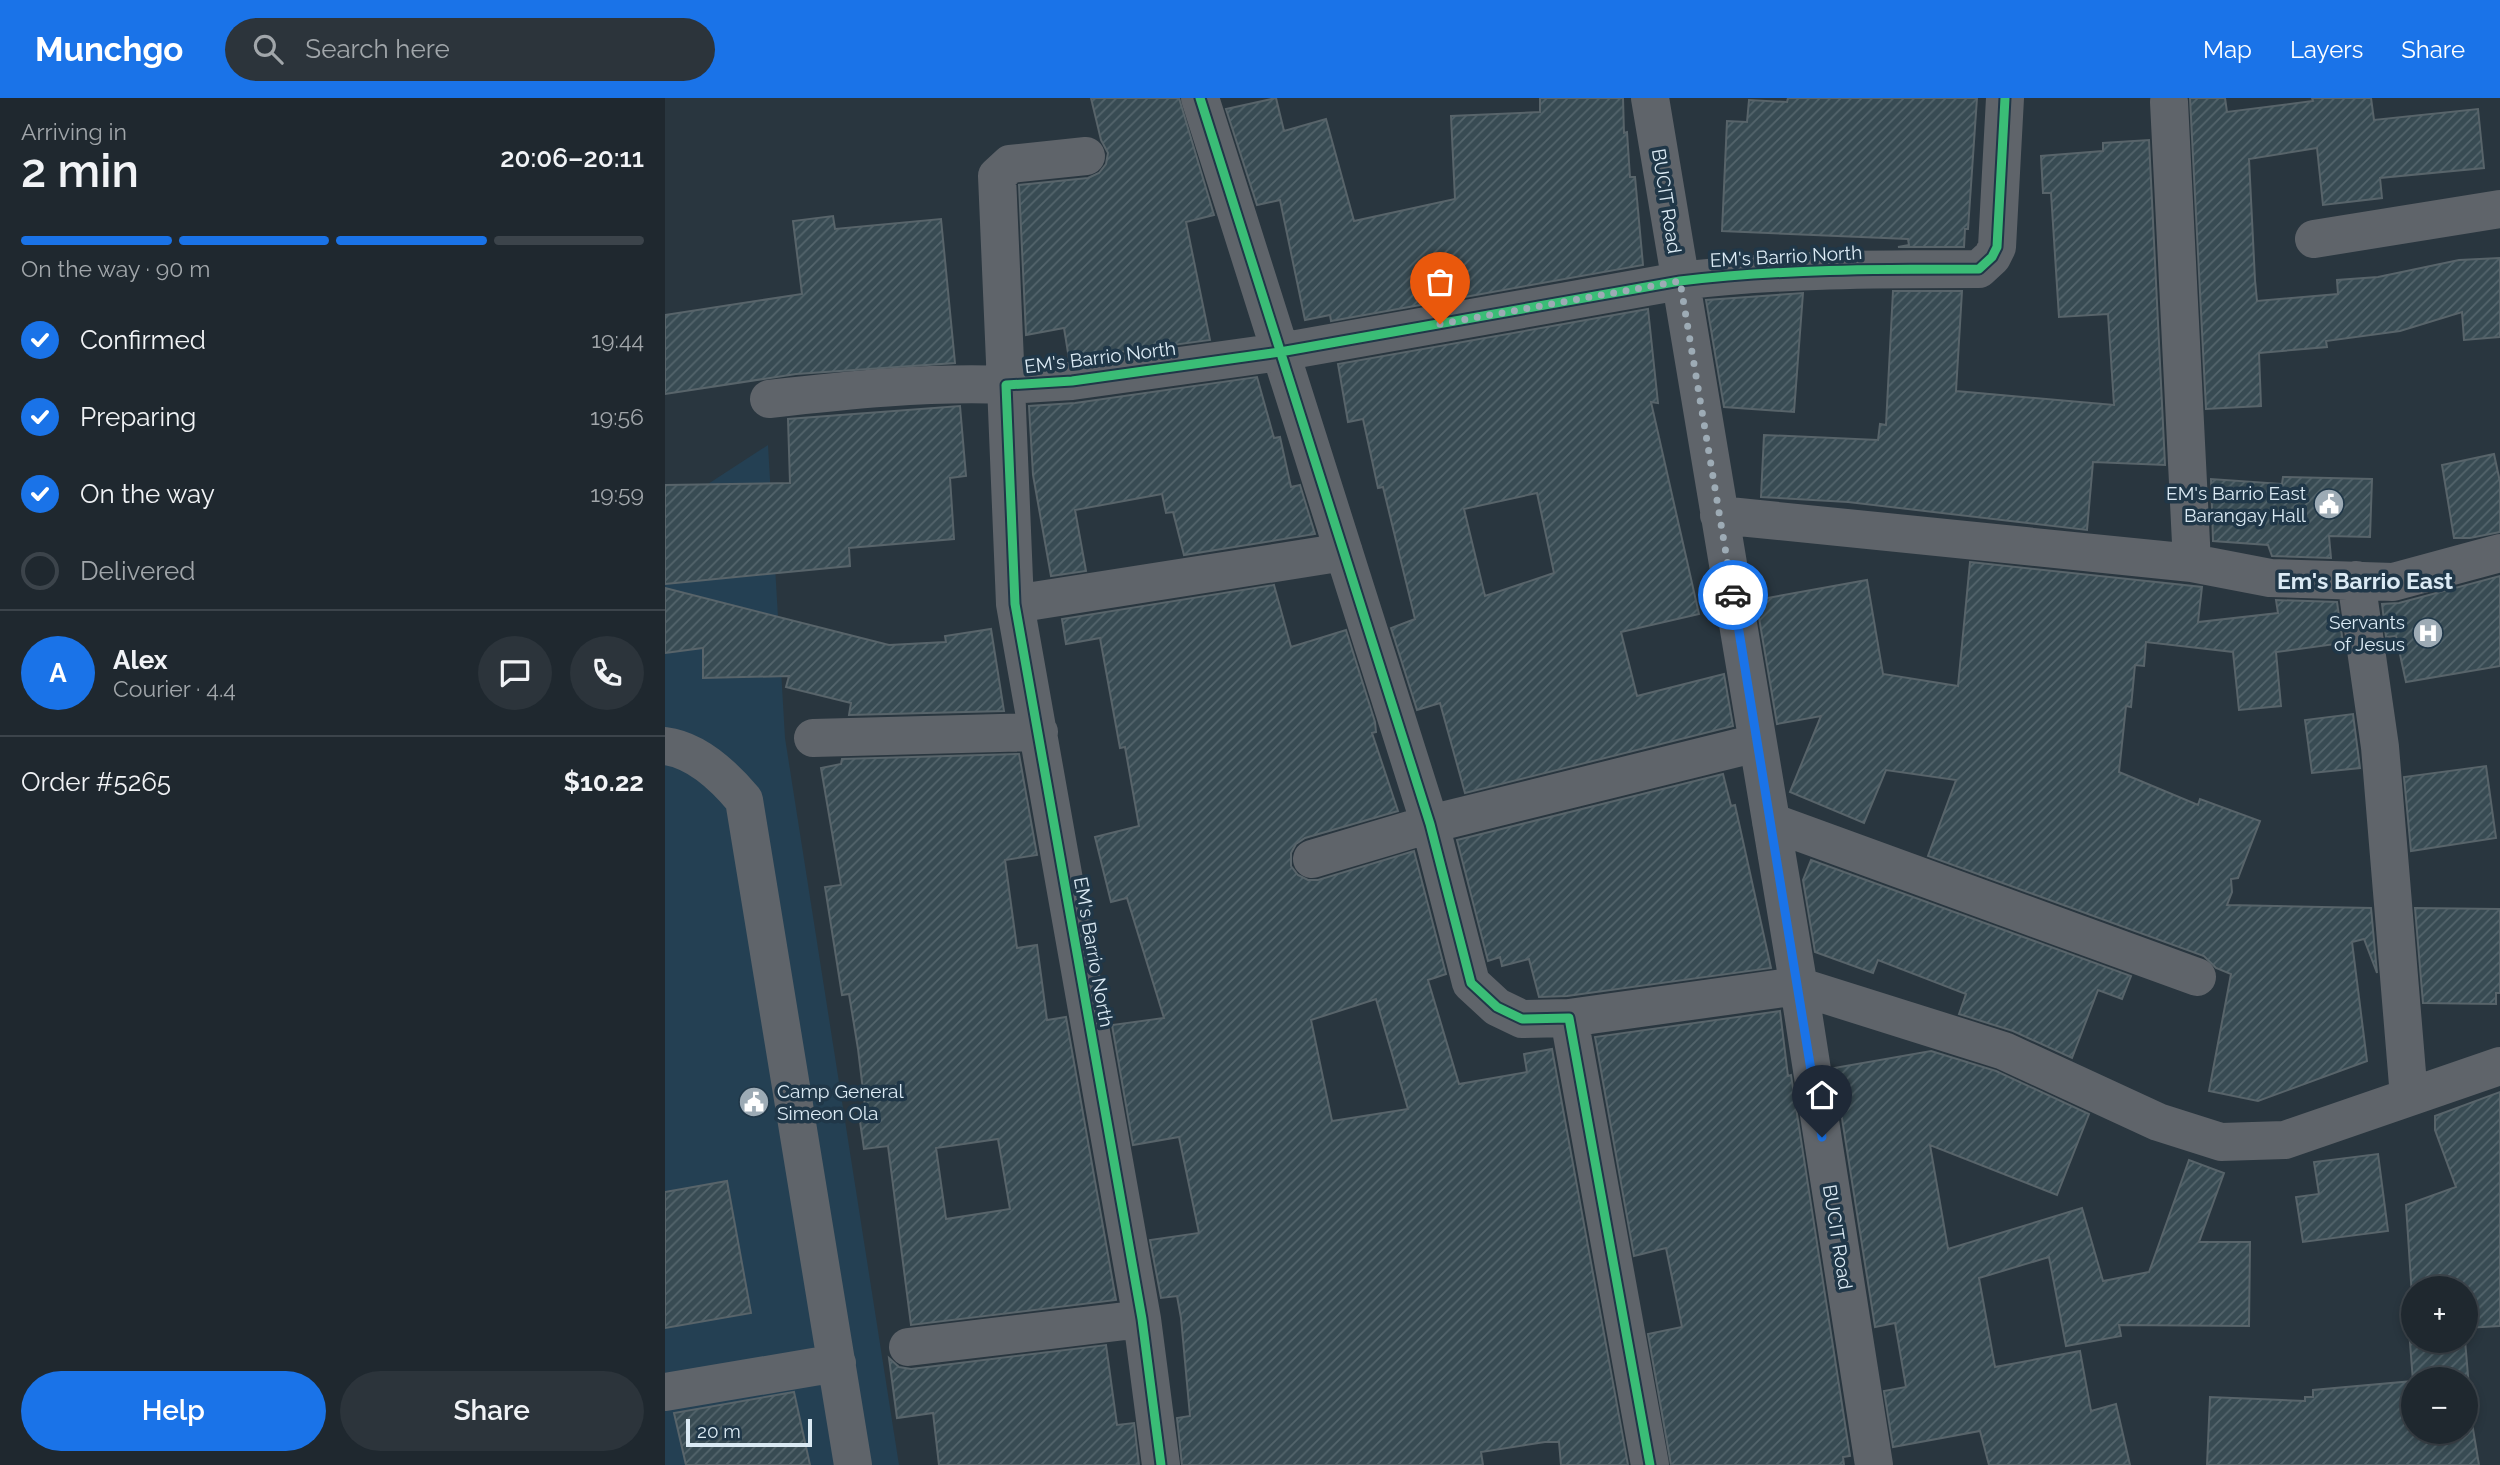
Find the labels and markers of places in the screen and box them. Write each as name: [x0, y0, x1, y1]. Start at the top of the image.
pin: [1410, 252, 1470, 324]
place label: EM's Barrio East Barangay Hall: [2166, 482, 2307, 526]
public building icon: EM's Barrio East Barangay Hall: [2312, 487, 2346, 521]
place label: Servants of Jesus: [2329, 611, 2405, 655]
hospital icon: Servants of Jesus: [2411, 616, 2445, 650]
pin: [1792, 1065, 1852, 1137]
place label: Camp General Simeon Ola: [777, 1080, 904, 1124]
public building icon: Camp General Simeon Ola: [737, 1085, 771, 1119]

